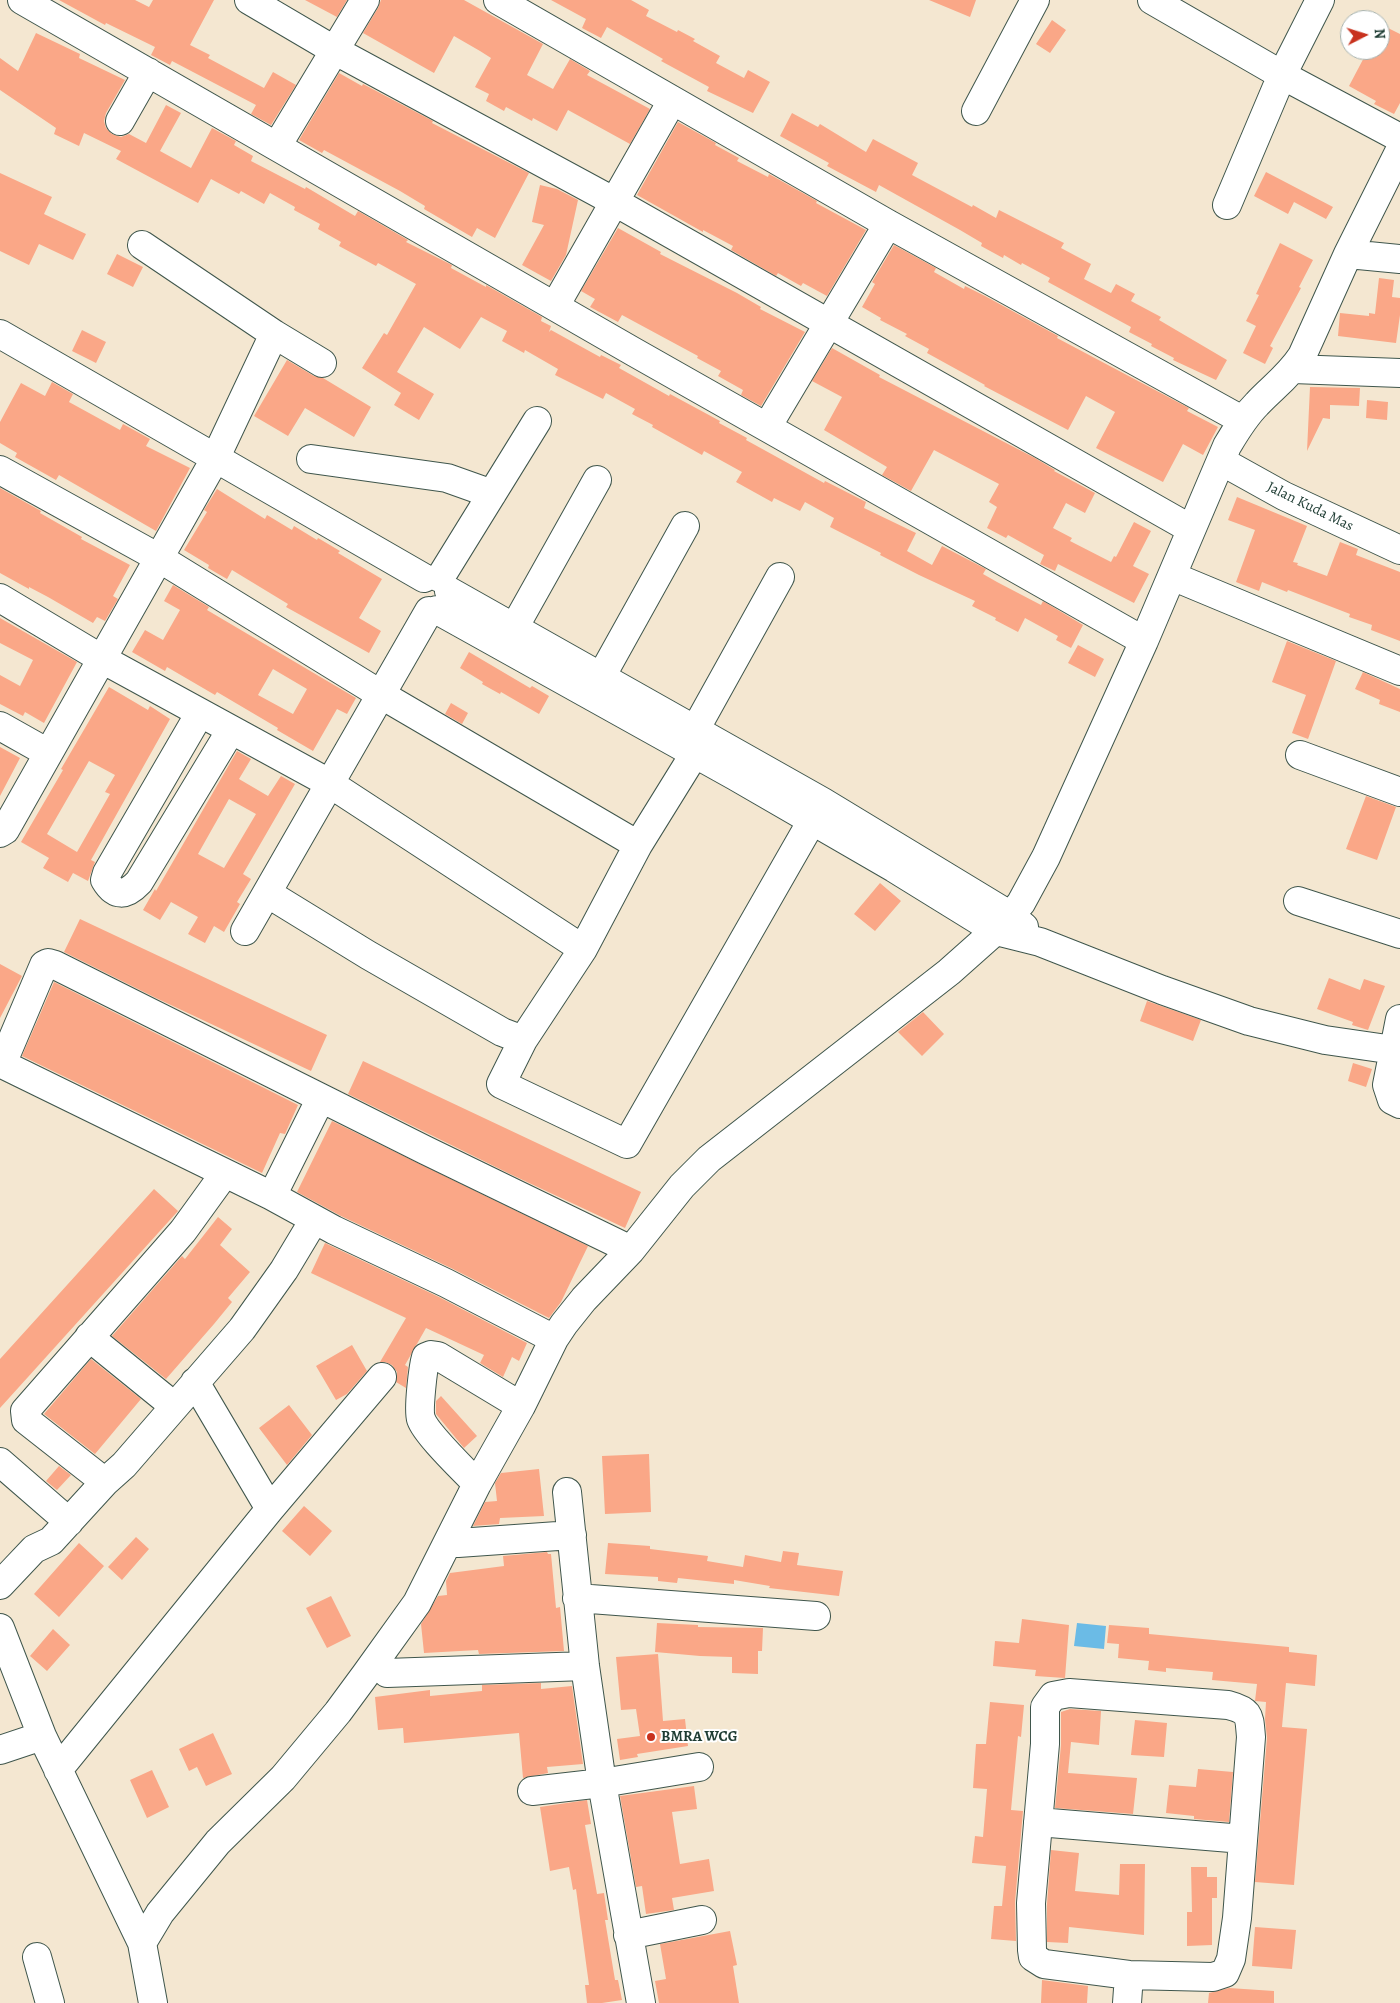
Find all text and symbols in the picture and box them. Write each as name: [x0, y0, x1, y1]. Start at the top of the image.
north arrow: [1340, 10, 1390, 60]
text: N: [1370, 28, 1389, 40]
street label: Jalan Kuda Mas: [1264, 478, 1356, 536]
place label: BMRA WCG: [661, 1728, 738, 1746]
marker: BMRA WCG: [645, 1731, 657, 1743]

